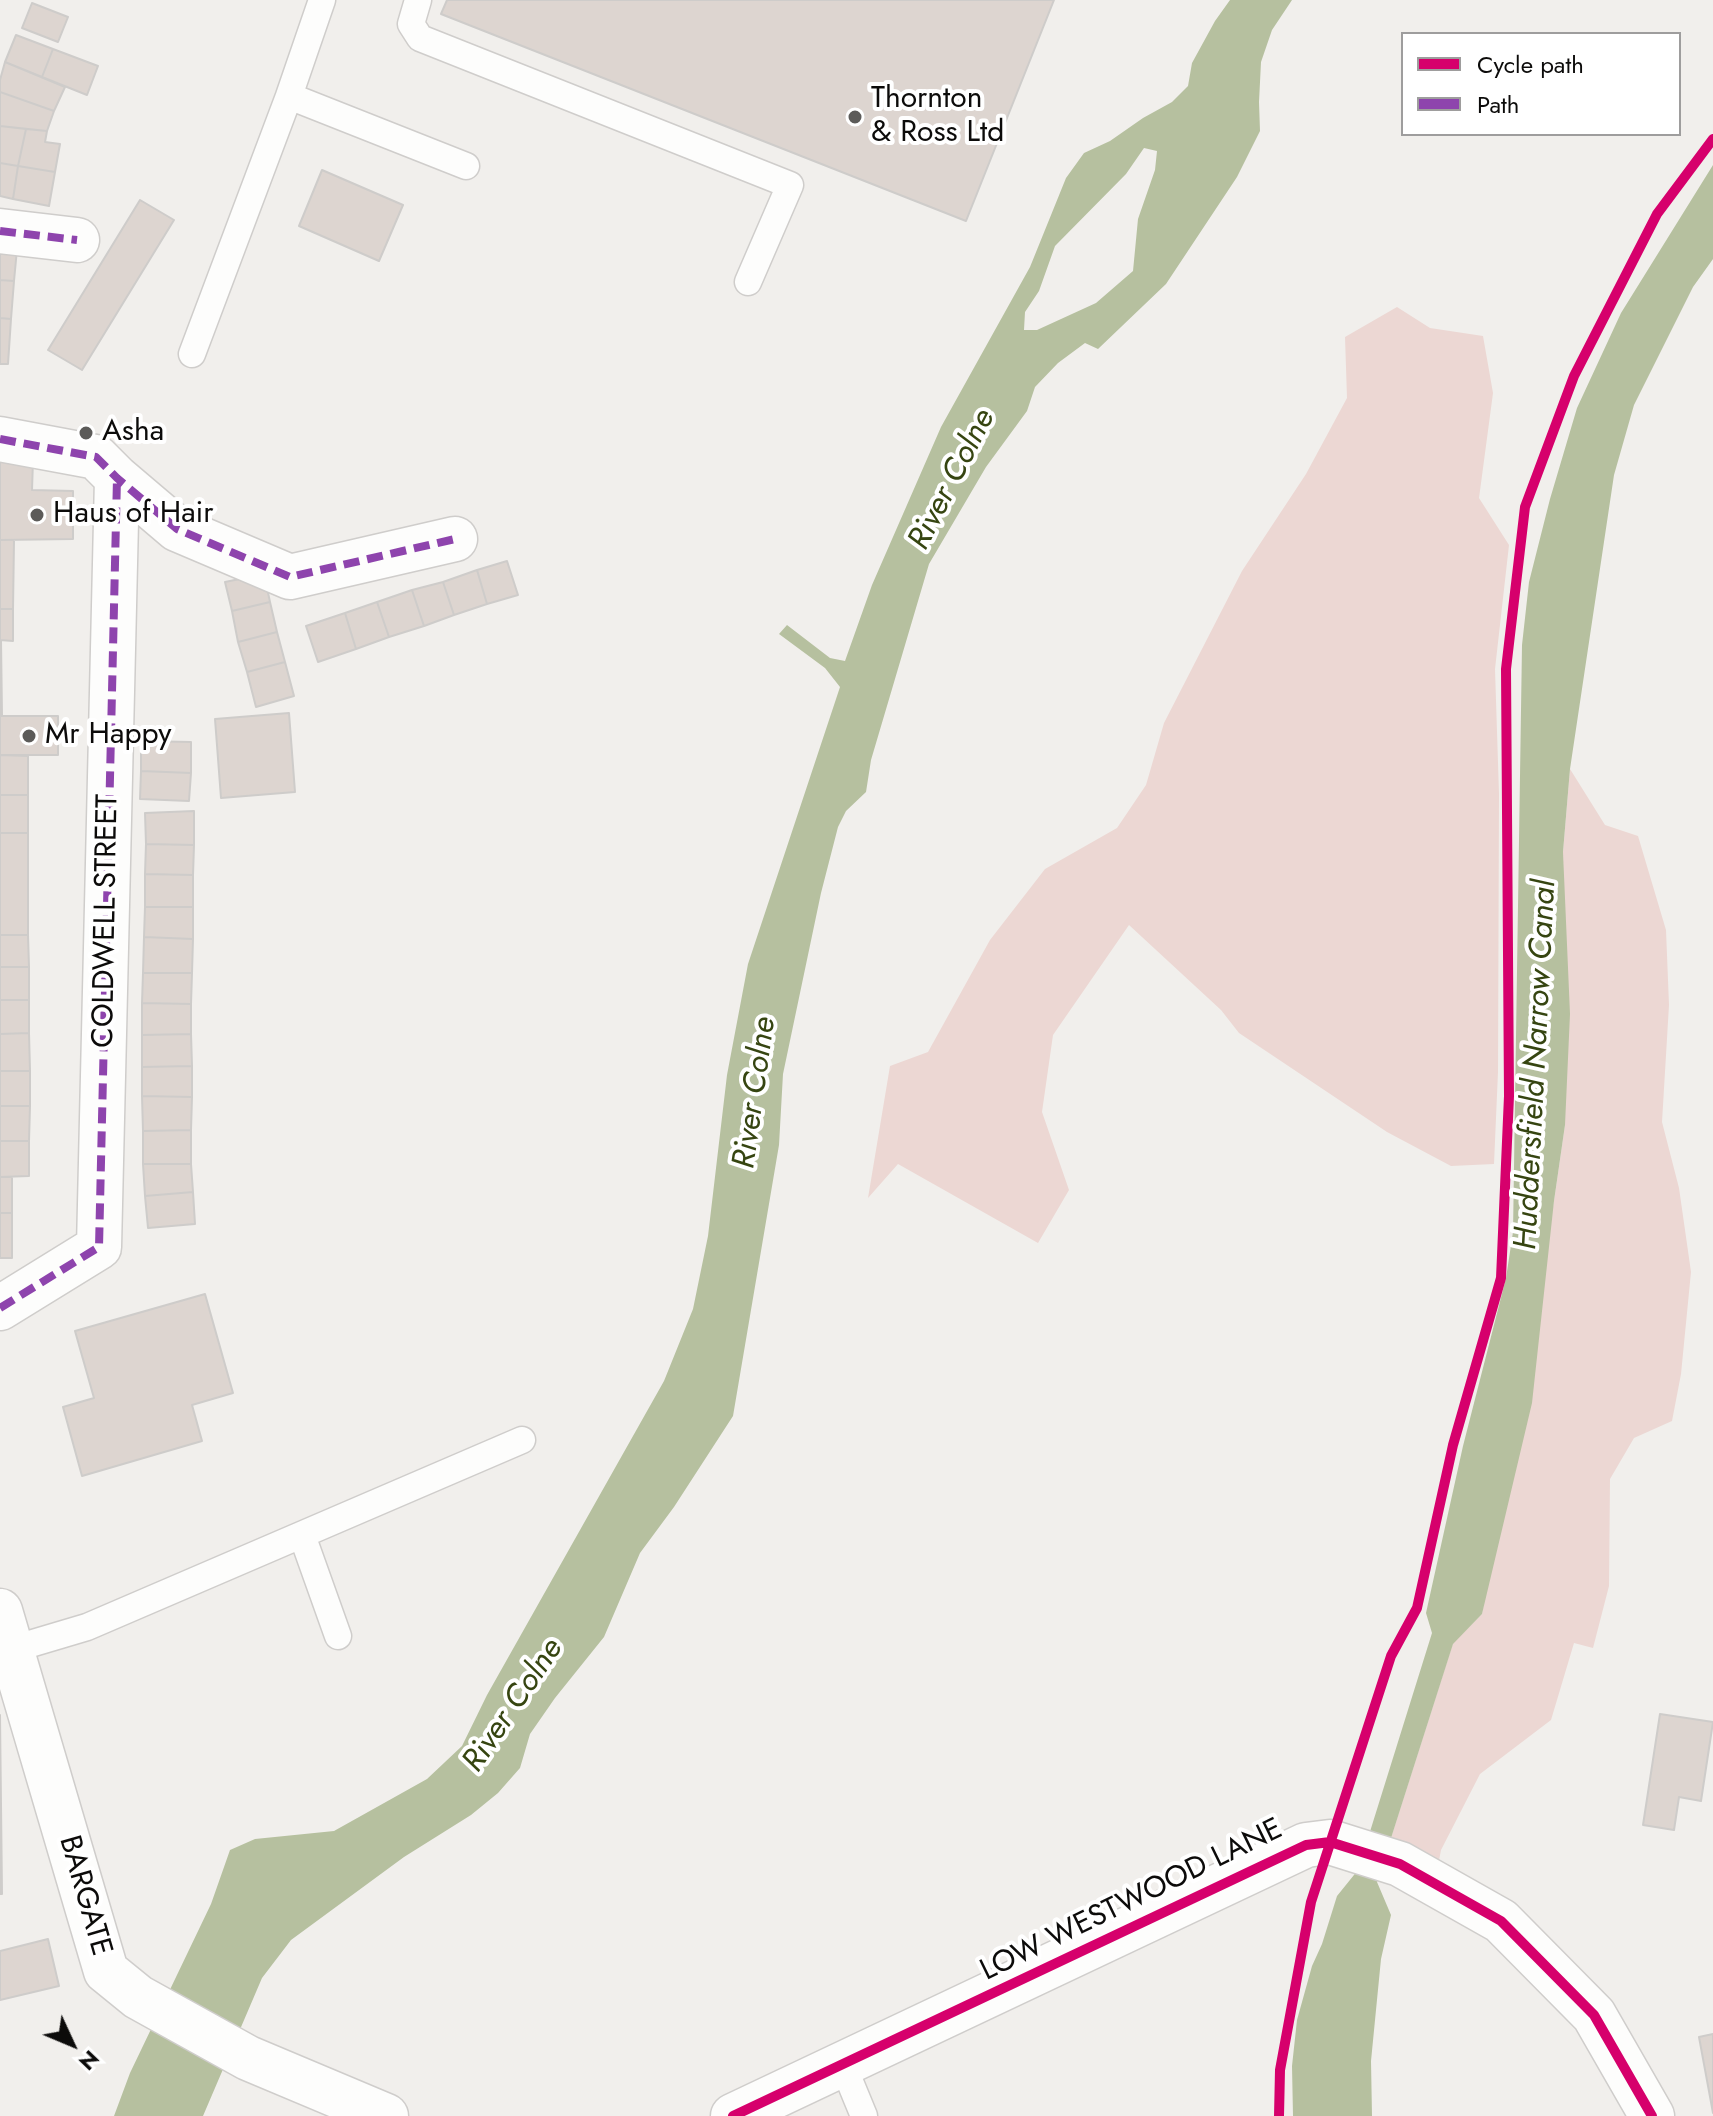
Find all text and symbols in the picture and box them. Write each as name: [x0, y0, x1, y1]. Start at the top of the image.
legend: [1401, 32, 1681, 136]
text: Cycle path: [1477, 47, 1584, 82]
place label: Thornton & Ross Ltd: [871, 82, 1004, 152]
text: Path: [1477, 87, 1519, 122]
marker: Thornton & Ross Ltd: [846, 108, 864, 126]
water label: River Colne: [901, 403, 1005, 557]
place label: Asha: [102, 415, 164, 451]
marker: Asha: [77, 424, 95, 442]
place label: Haus of Hair: [53, 497, 214, 533]
marker: Haus of Hair: [28, 506, 46, 524]
place label: Mr Happy: [45, 718, 171, 754]
marker: Mr Happy: [20, 727, 38, 745]
street label: COLDWELL STREET: [87, 794, 127, 1048]
water label: Huddersfield Narrow Canal: [1508, 879, 1566, 1251]
water label: River Colne: [726, 1015, 786, 1171]
water label: River Colne: [455, 1632, 573, 1780]
street label: LOW WESTWOOD LANE: [975, 1812, 1289, 1990]
street label: BARGATE: [50, 1832, 118, 1960]
north arrow: [32, 2004, 112, 2084]
text: N: [72, 2043, 107, 2078]

